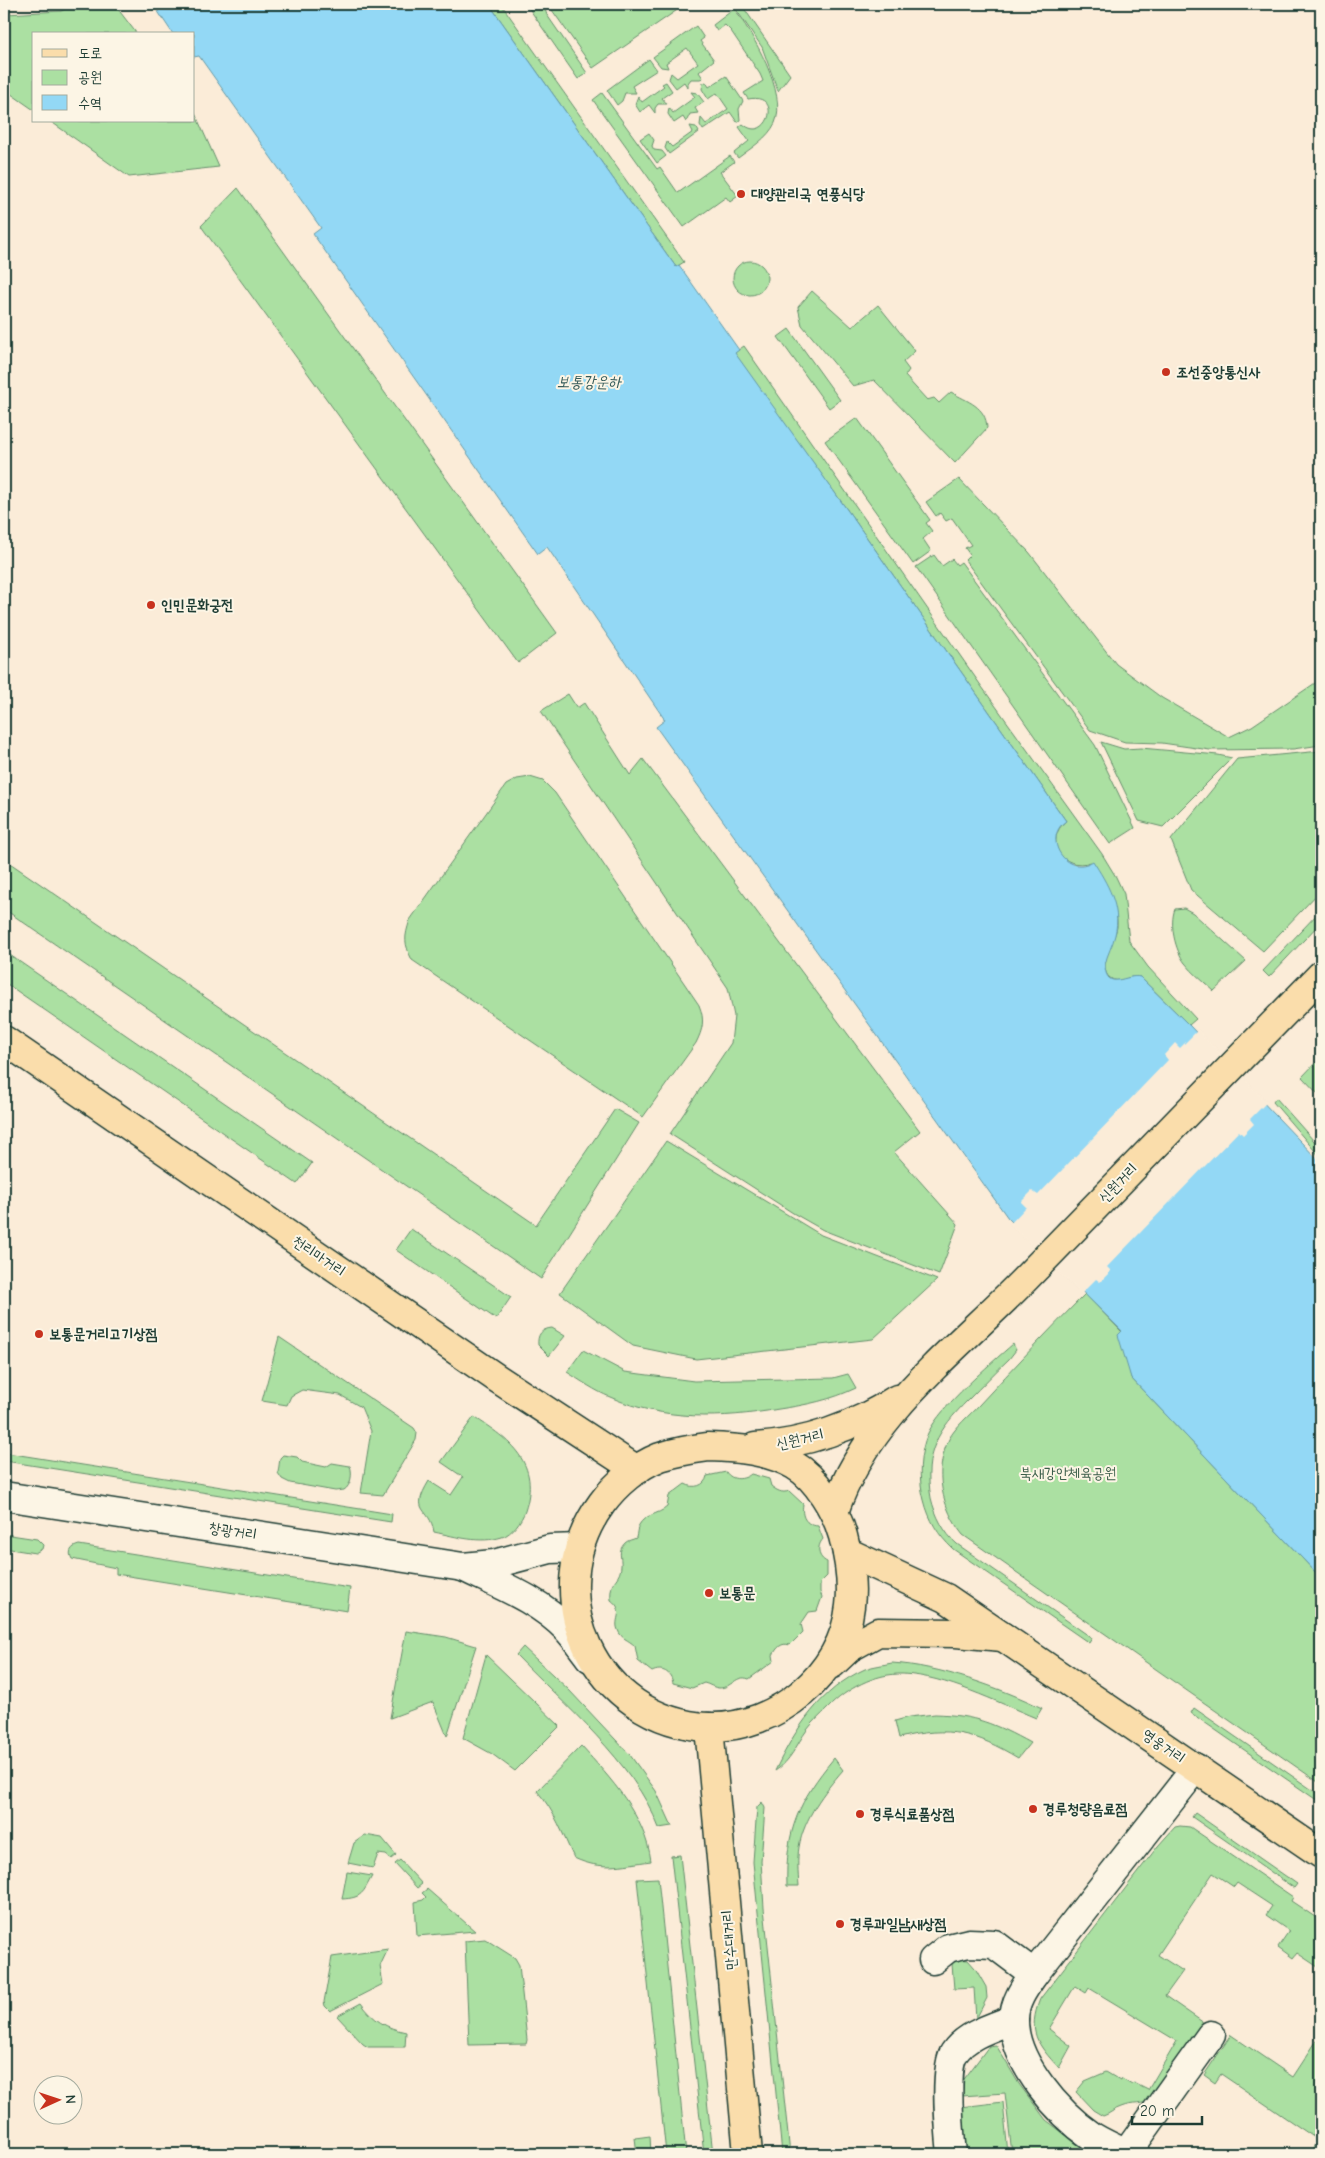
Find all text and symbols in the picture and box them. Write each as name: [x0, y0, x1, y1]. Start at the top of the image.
legend: [32, 32, 195, 122]
text: 도로: [78, 44, 102, 62]
text: 공원: [78, 68, 102, 86]
text: 수역: [78, 94, 102, 112]
place label: 대양관리국 연풍식당: [751, 185, 865, 203]
marker: 대양관리국 연풍식당: [735, 188, 747, 200]
place label: 조선중앙통신사: [1176, 363, 1261, 381]
marker: 조선중앙통신사: [1160, 366, 1172, 378]
water label: 보통강운하: [557, 373, 622, 391]
place label: 인민문화궁전: [161, 596, 233, 614]
marker: 인민문화궁전: [145, 599, 157, 611]
street label: 신원거리: [1095, 1159, 1141, 1207]
street label: 천리마거리: [289, 1232, 349, 1280]
place label: 보통문거리고기상점: [49, 1325, 158, 1343]
marker: 보통문거리고기상점: [33, 1328, 45, 1340]
street label: 신원거리: [774, 1425, 826, 1453]
park label: 북새강안체육공원: [1020, 1464, 1116, 1482]
street label: 창광거리: [208, 1518, 258, 1544]
place label: 보통문: [719, 1584, 755, 1602]
marker: 보통문: [703, 1587, 715, 1599]
street label: 영웅거리: [1139, 1725, 1189, 1767]
place label: 경루청량음료점: [1043, 1800, 1128, 1818]
marker: 경루청량음료점: [1027, 1803, 1039, 1815]
place label: 경루식료품상점: [870, 1805, 955, 1823]
marker: 경루식료품상점: [854, 1808, 866, 1820]
street label: 만수대거리: [717, 1909, 741, 1971]
place label: 경루과일남새상점: [850, 1915, 947, 1933]
marker: 경루과일남새상점: [834, 1918, 846, 1930]
north arrow: [32, 2076, 82, 2126]
scale bar: [1132, 2093, 1202, 2125]
text: N: [62, 2094, 79, 2104]
text: 20 m: [1140, 2102, 1174, 2120]

